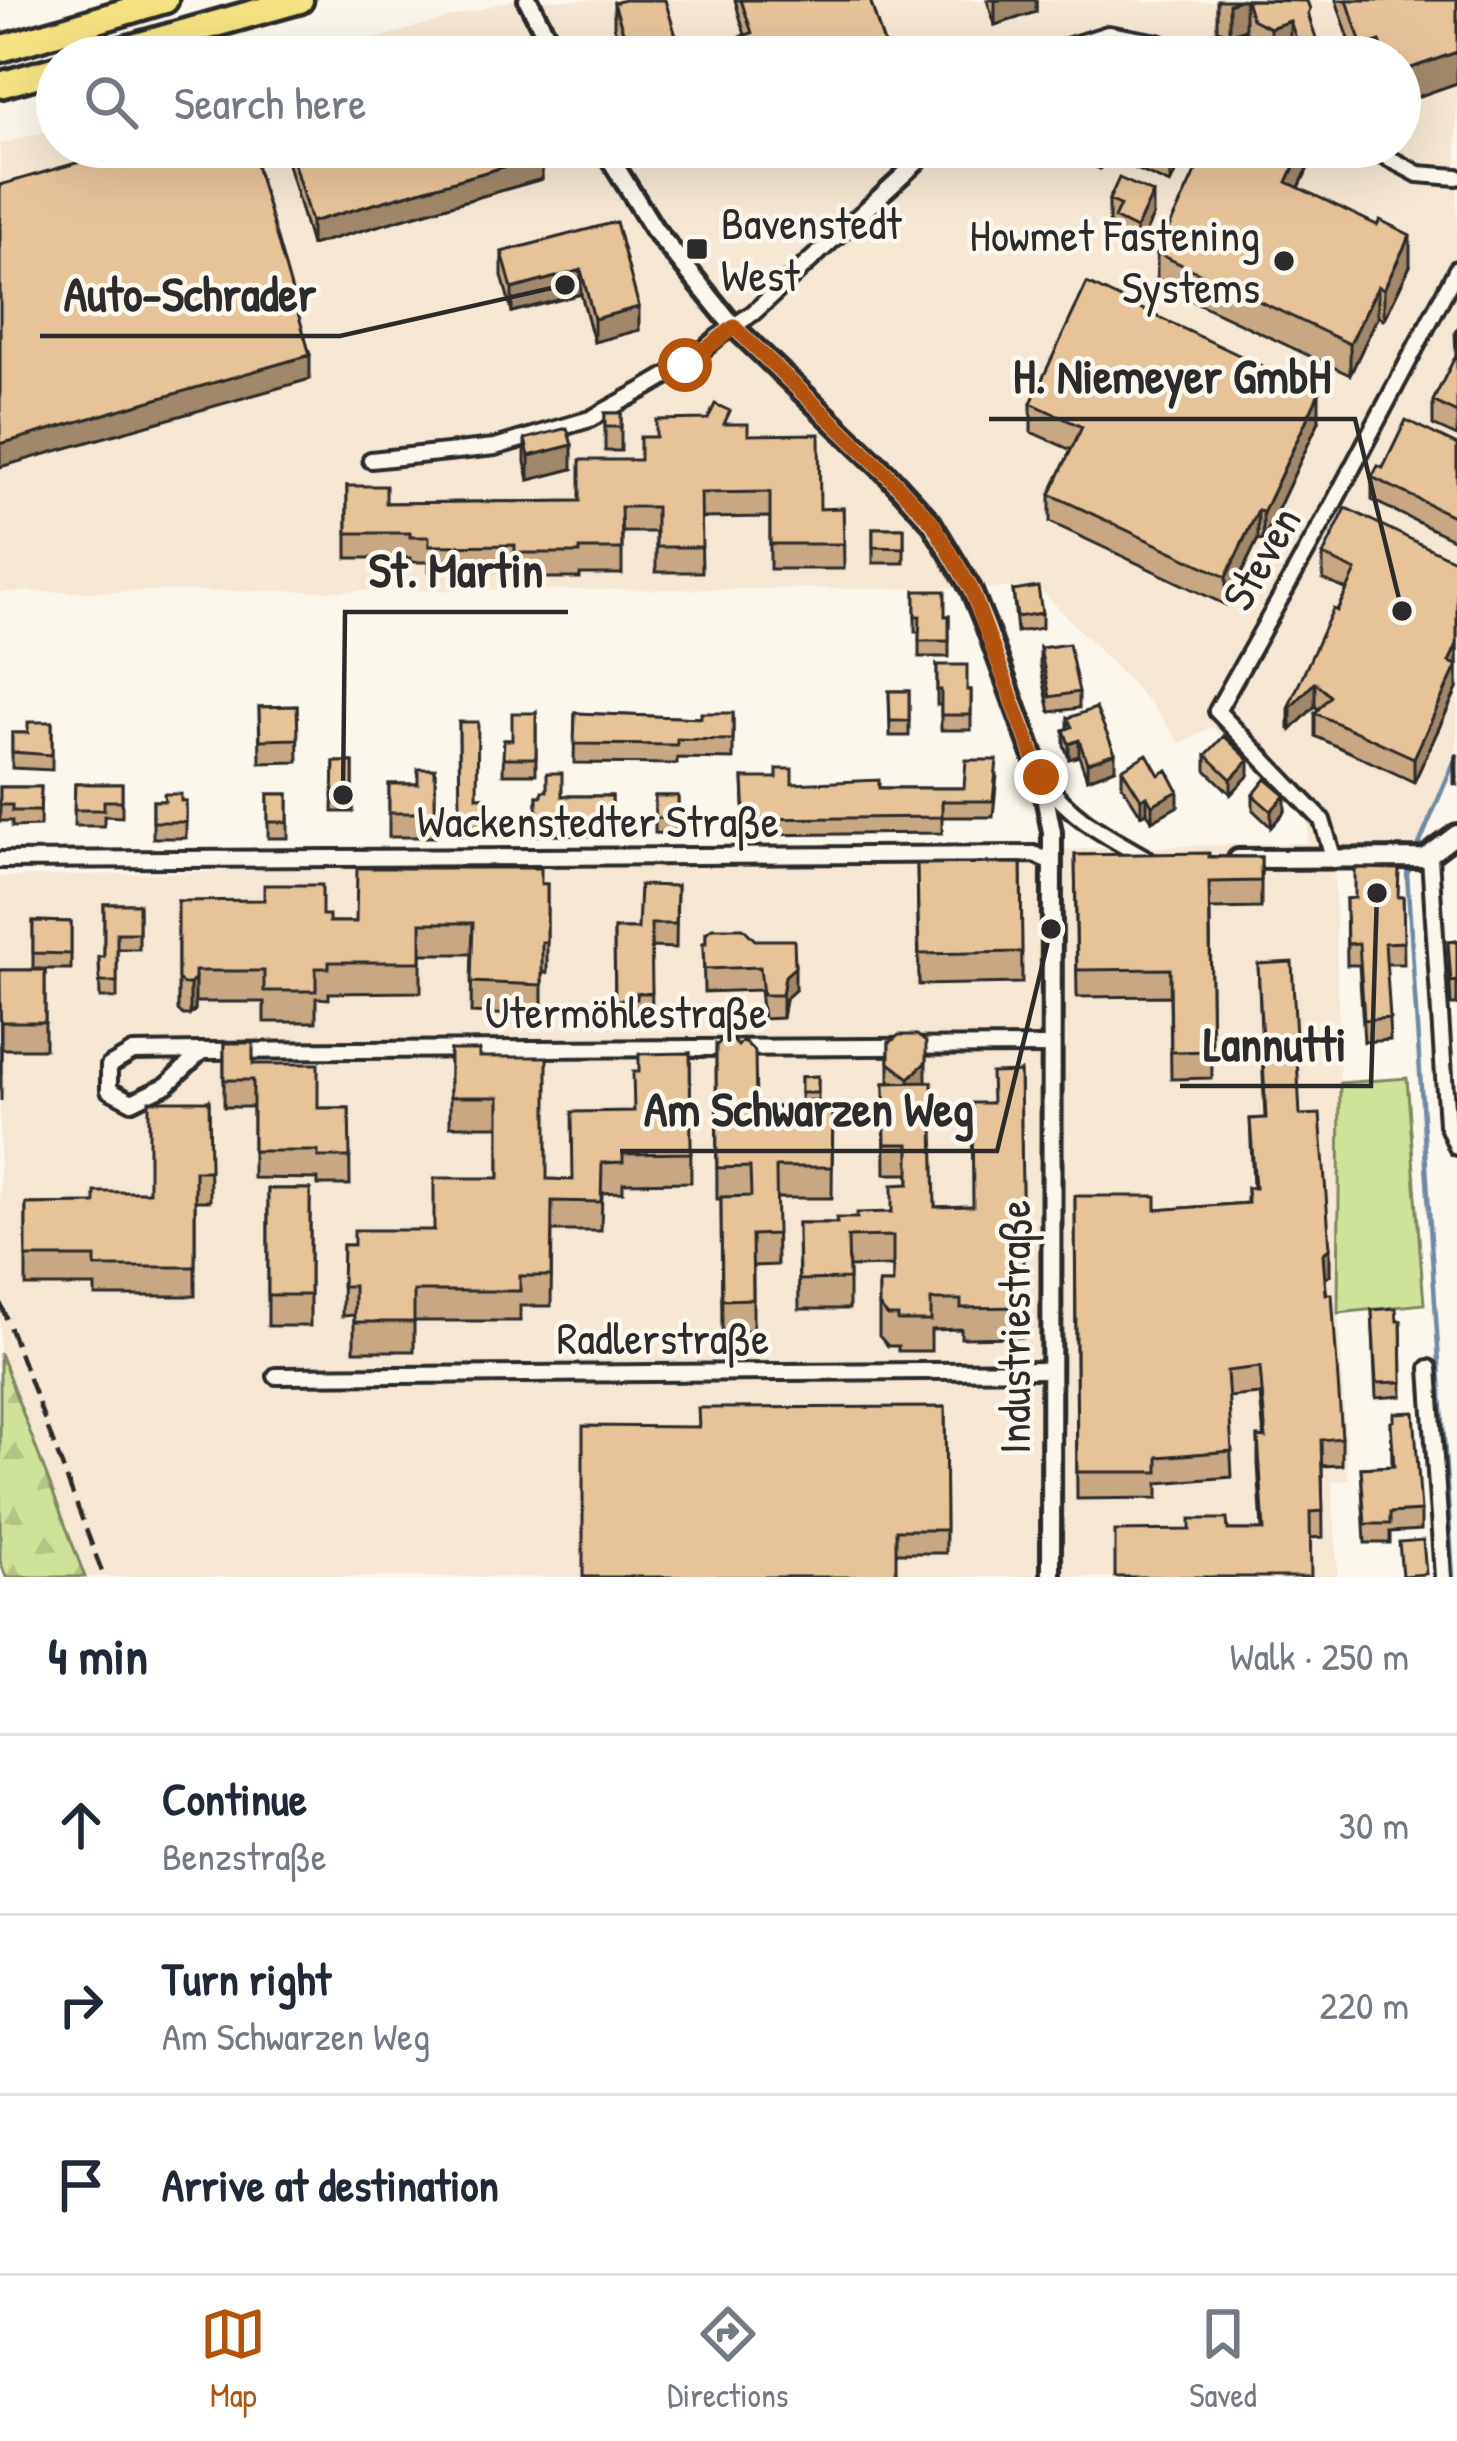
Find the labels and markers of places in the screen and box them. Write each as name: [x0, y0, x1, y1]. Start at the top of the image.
place label: Bavenstedt West: [721, 192, 902, 305]
place label: Howmet Fastening Systems: [970, 204, 1260, 317]
marker: Bavenstedt West: [684, 236, 710, 262]
marker: Howmet Fastening Systems: [1271, 248, 1297, 274]
callout: Auto-Schrader: [40, 252, 340, 336]
callout: H. Niemeyer GmbH: [989, 335, 1355, 419]
callout: St. Martin: [345, 528, 568, 612]
callout: Lannutti: [1180, 1002, 1371, 1086]
callout: Am Schwarzen Weg: [620, 1067, 997, 1151]

